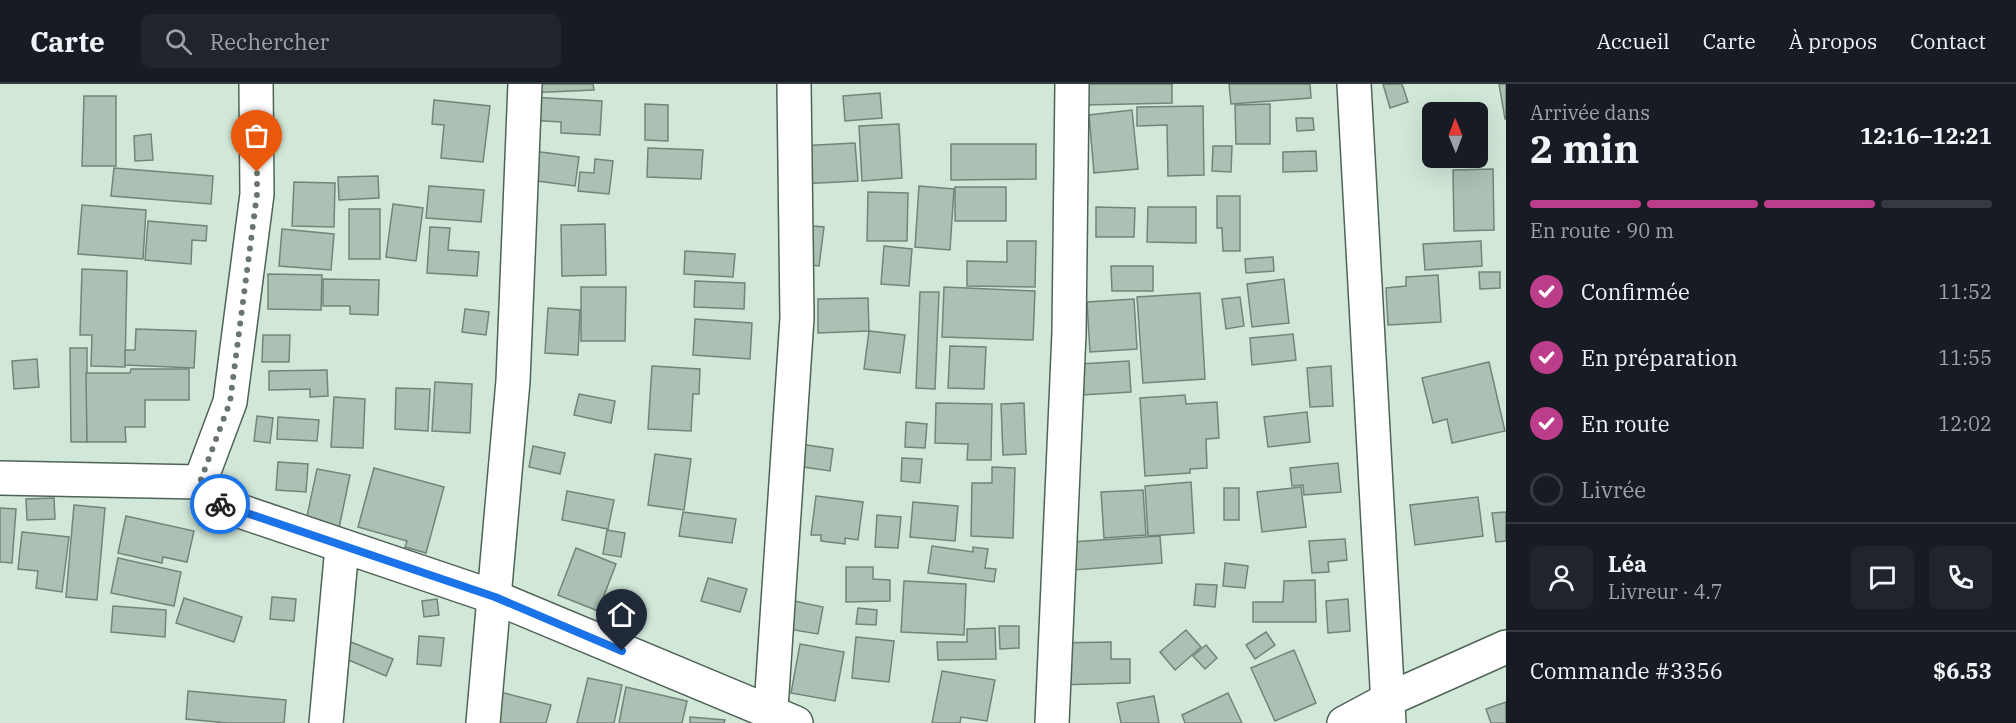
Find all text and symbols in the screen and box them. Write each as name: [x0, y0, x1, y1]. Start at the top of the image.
search box: [141, 14, 561, 68]
text: Carte: [30, 23, 105, 60]
icon: search: [162, 25, 195, 58]
text: Rechercher: [210, 27, 329, 56]
text: Accueil: [1597, 27, 1670, 55]
text: Carte: [1703, 27, 1756, 55]
text: À propos: [1789, 27, 1877, 55]
text: Contact: [1910, 27, 1986, 55]
text: Arrivée dans: [1530, 99, 1650, 126]
north arrow: [1422, 102, 1488, 168]
map controls: [1422, 102, 1488, 168]
pin: [231, 110, 282, 172]
icon: bag: [240, 119, 273, 152]
text: 12:16–12:21: [1860, 121, 1992, 150]
text: 2 min: [1530, 123, 1639, 174]
text: En route · 90 m: [1530, 217, 1674, 244]
icon: check: [1530, 275, 1563, 308]
text: Confirmée: [1581, 277, 1690, 306]
text: 11:52: [1938, 278, 1992, 305]
icon: check: [1530, 341, 1563, 374]
text: En préparation: [1581, 343, 1738, 372]
text: 11:55: [1938, 344, 1992, 371]
icon: check: [1530, 407, 1563, 440]
text: En route: [1581, 409, 1670, 438]
text: 12:02: [1938, 410, 1992, 437]
courier: [190, 474, 250, 534]
text: Livrée: [1581, 475, 1646, 504]
icon: bike: [204, 488, 237, 521]
button: person: [1530, 546, 1593, 609]
button: chat: [1851, 546, 1914, 609]
button: phone: [1929, 546, 1992, 609]
text: Léa: [1608, 549, 1647, 578]
text: Livreur · 4.7: [1608, 578, 1723, 605]
pin: [596, 589, 647, 651]
icon: home: [605, 598, 638, 631]
text: Commande #3356: [1530, 656, 1723, 685]
text: $6.53: [1933, 656, 1992, 685]

